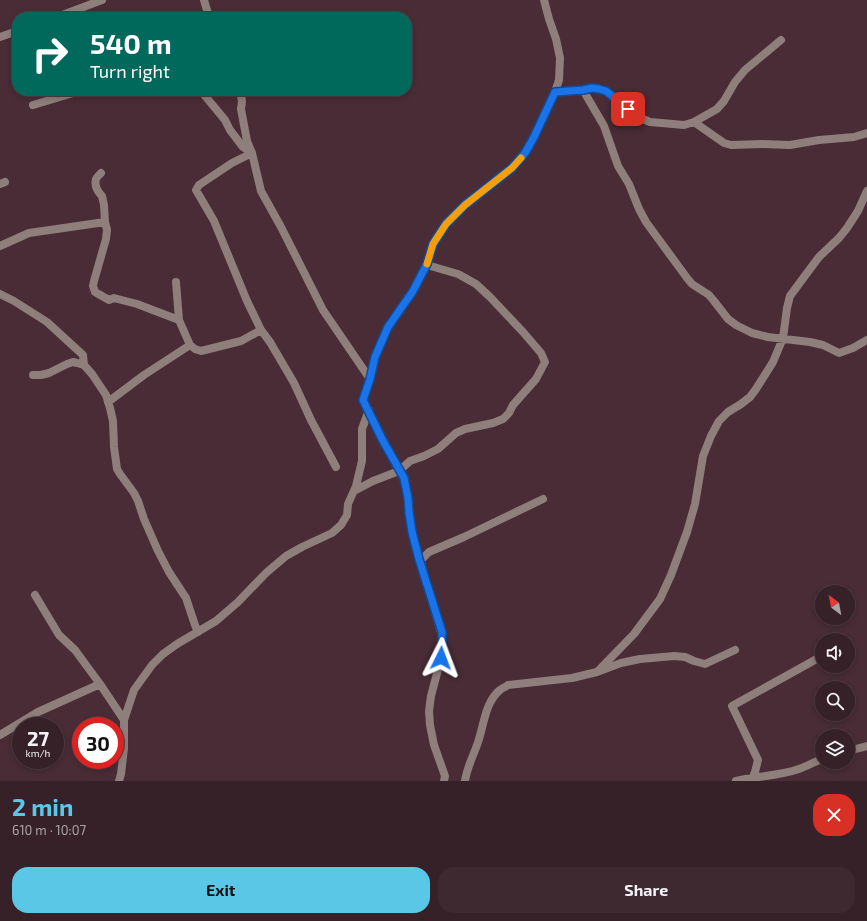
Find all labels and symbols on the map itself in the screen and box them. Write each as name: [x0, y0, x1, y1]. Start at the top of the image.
pin: [611, 92, 645, 126]
north arrow: [815, 585, 855, 625]
position arrow: [420, 637, 462, 679]
speed limit sign: 30: [72, 717, 124, 769]

